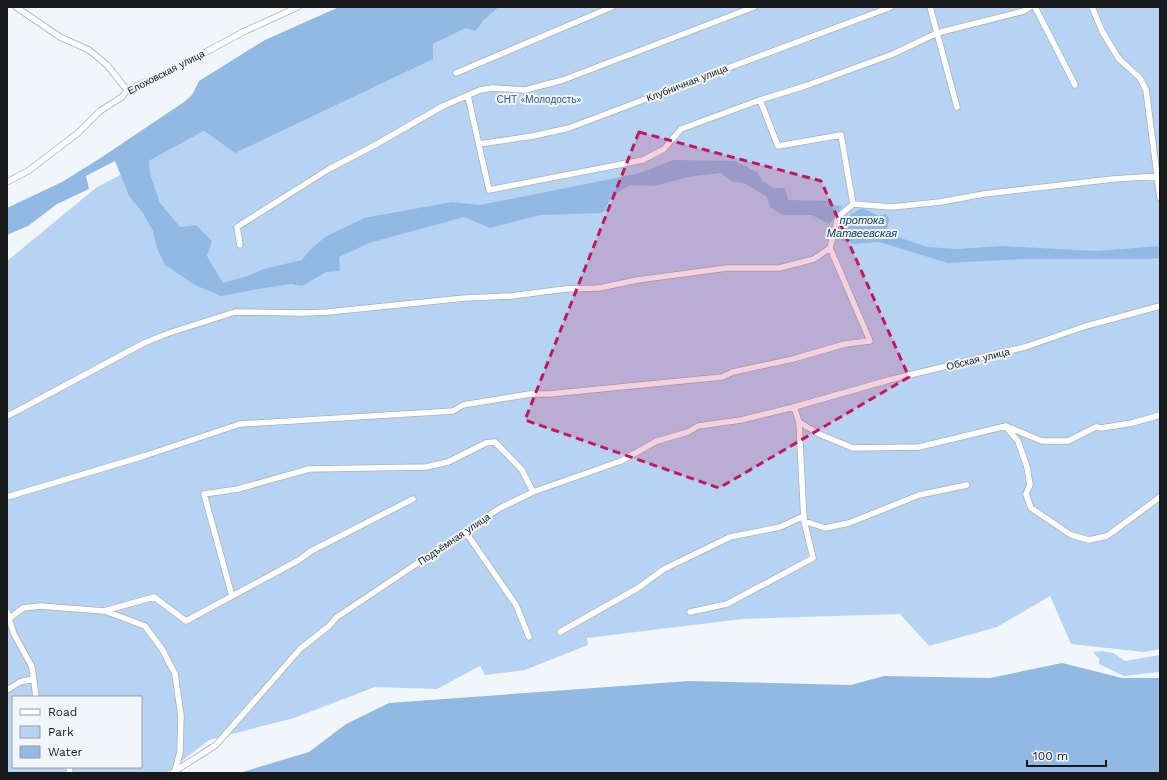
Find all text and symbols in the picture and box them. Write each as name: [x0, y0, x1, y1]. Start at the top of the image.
street label: Елоховская улица: [126, 48, 207, 96]
street label: Клубничная улица: [645, 62, 730, 104]
park label: СНТ «Молодость»: [496, 94, 582, 105]
water label: протока Матвеевская: [827, 214, 897, 240]
street label: Обская улица: [945, 346, 1011, 372]
street label: Подъёмная улица: [416, 511, 492, 567]
legend: [12, 696, 142, 768]
text: Road: [48, 705, 77, 719]
text: Park: [48, 725, 74, 739]
scale bar: [1027, 742, 1106, 768]
text: Water: [48, 745, 83, 759]
text: 100 m: [1033, 749, 1068, 763]

